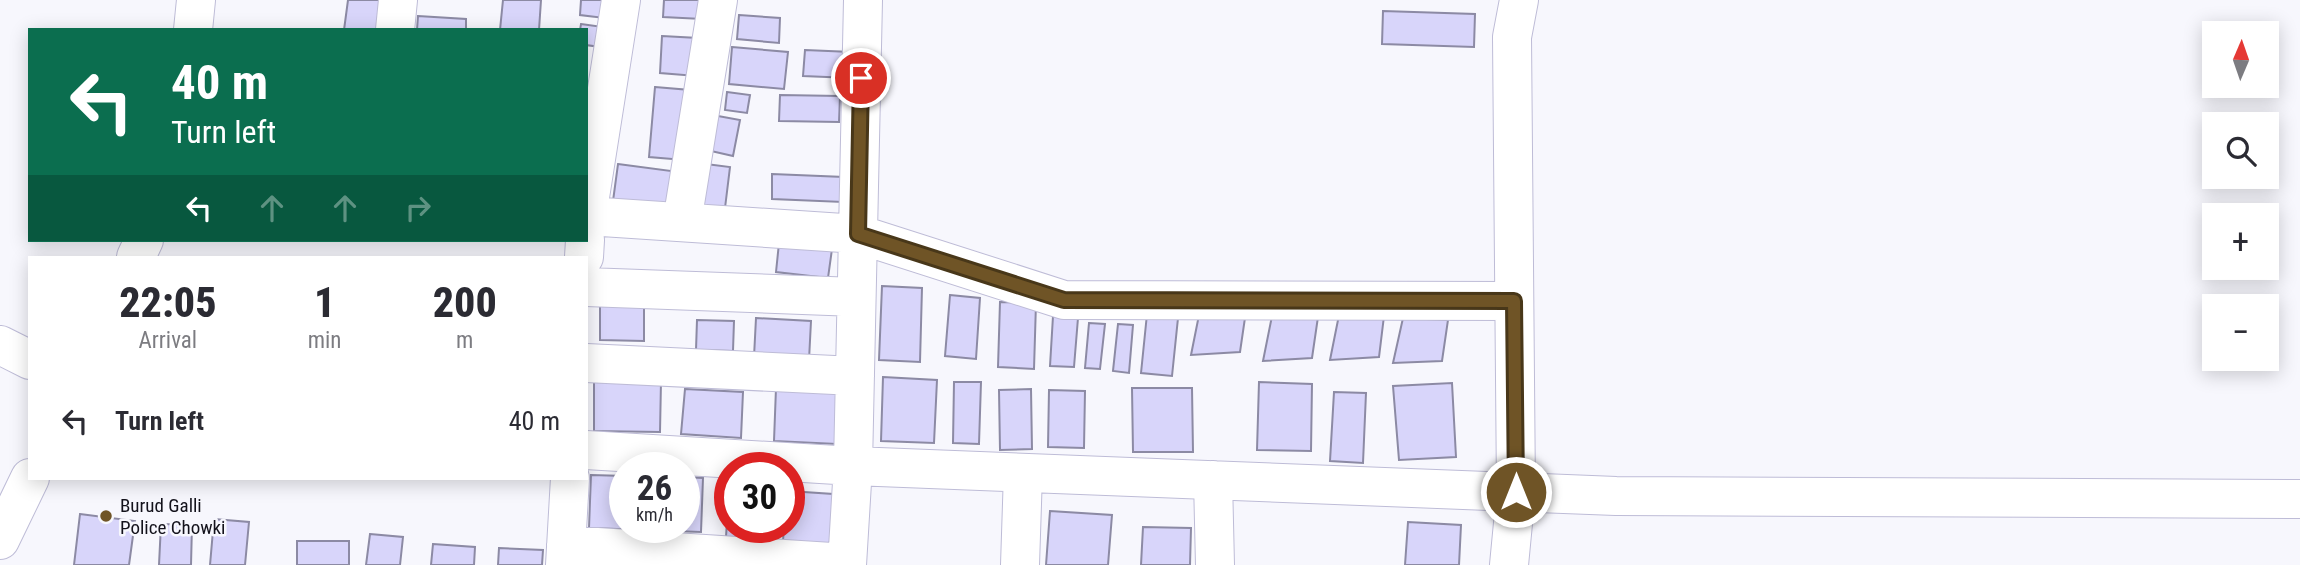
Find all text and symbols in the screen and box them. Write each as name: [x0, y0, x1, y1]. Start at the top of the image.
north arrow: [2202, 21, 2278, 98]
map controls: [2202, 21, 2279, 371]
pin: [831, 48, 891, 108]
text: 40 m: [171, 54, 268, 111]
icon: left: [56, 56, 147, 147]
icon: arrive: [842, 59, 880, 97]
button: search: [2202, 112, 2279, 189]
text: Turn left: [171, 113, 276, 151]
icon: left: [180, 189, 218, 227]
icon: ahead: [253, 189, 291, 227]
icon: ahead: [326, 189, 364, 227]
icon: right: [399, 189, 437, 227]
button: +: [2202, 203, 2279, 280]
text: 22:05: [119, 278, 216, 327]
text: 1: [314, 278, 335, 327]
text: 200: [433, 278, 497, 327]
button: −: [2202, 294, 2279, 371]
text: Arrival: [139, 327, 197, 354]
text: min: [308, 327, 341, 354]
text: m: [456, 327, 473, 354]
icon: left: [56, 402, 94, 440]
text: Turn left: [115, 406, 204, 436]
text: 40 m: [509, 406, 560, 436]
speed limit sign: 30: [714, 452, 805, 543]
position arrow: [1479, 455, 1553, 529]
text: 26: [637, 468, 672, 509]
place label: Burud Galli Police Chowki: [120, 494, 225, 539]
text: km/h: [636, 504, 673, 525]
marker: Burud Galli Police Chowki: [98, 508, 114, 524]

